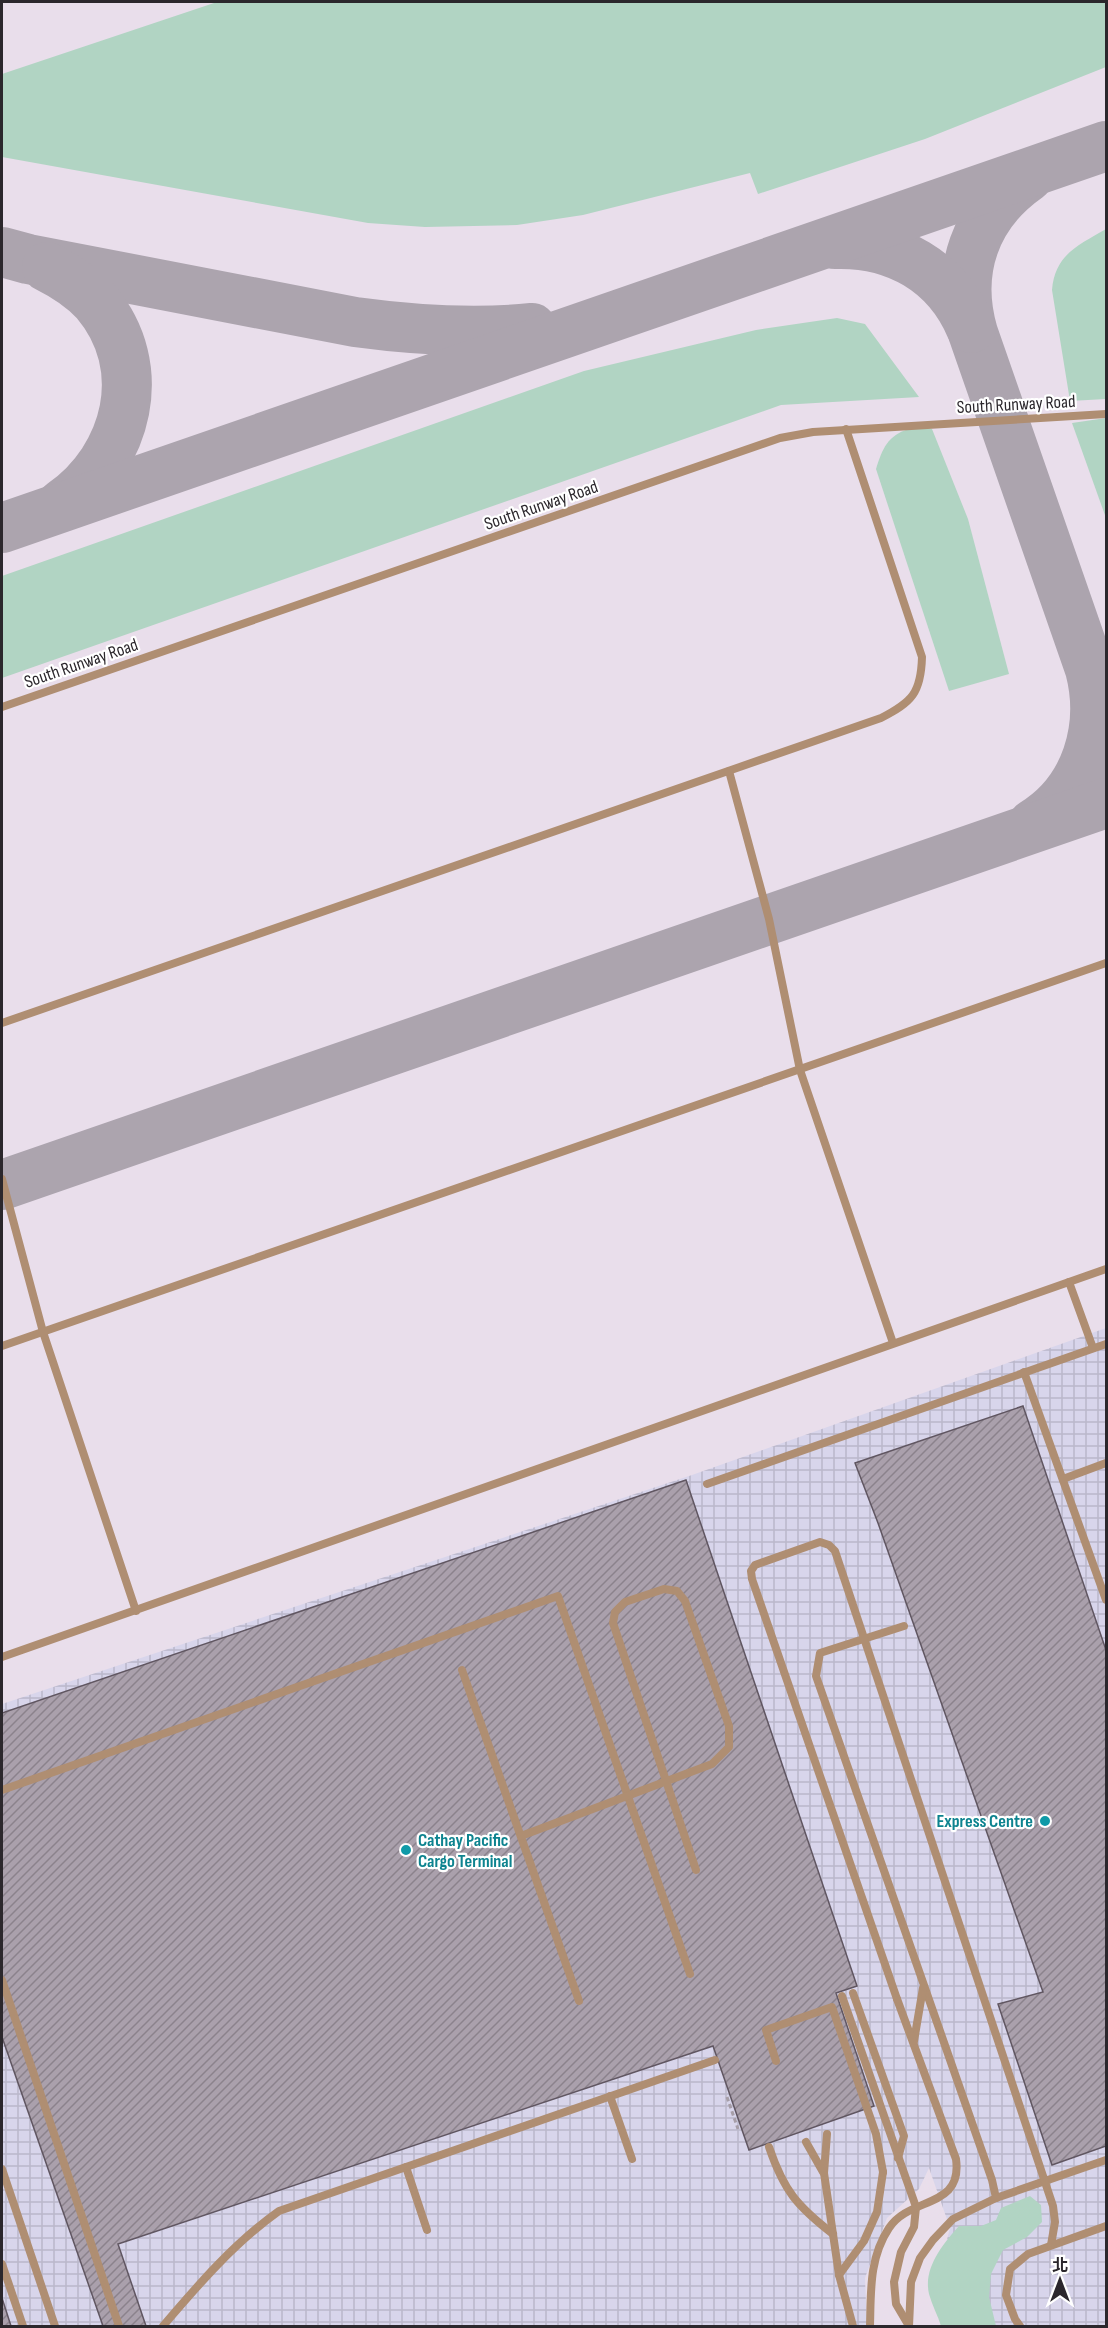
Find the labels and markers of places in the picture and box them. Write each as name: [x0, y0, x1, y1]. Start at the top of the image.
place label: Express Centre: [936, 1811, 1033, 1832]
marker: Express Centre: [1038, 1814, 1052, 1828]
place label: Cathay Pacific Cargo Terminal: [418, 1830, 512, 1872]
marker: Cathay Pacific Cargo Terminal: [399, 1843, 413, 1857]

